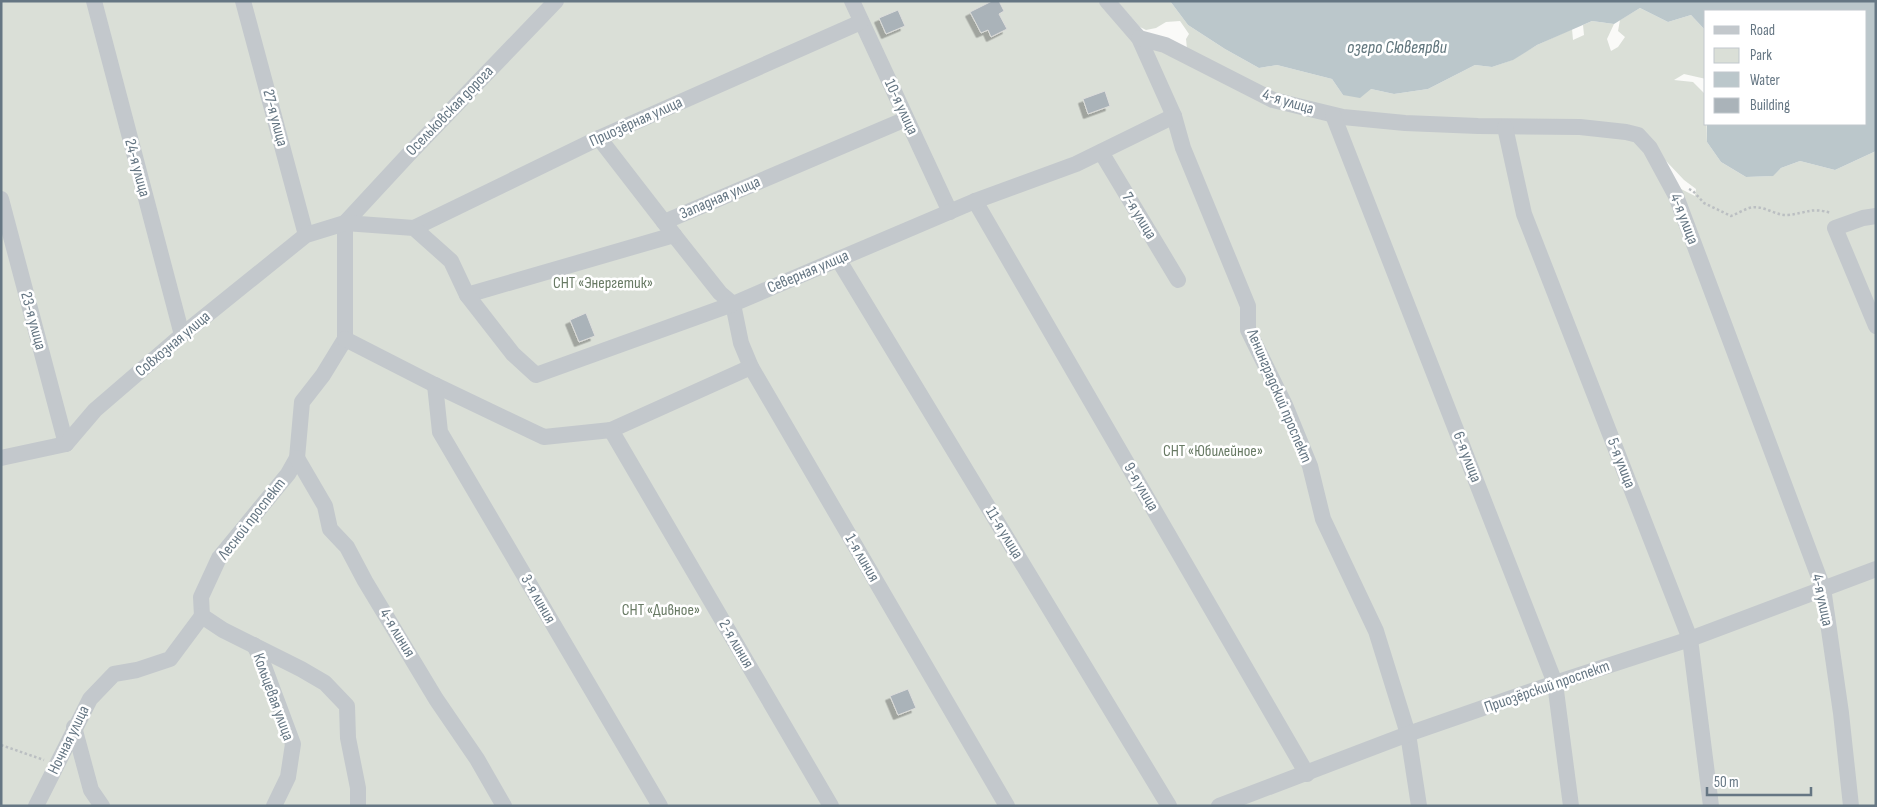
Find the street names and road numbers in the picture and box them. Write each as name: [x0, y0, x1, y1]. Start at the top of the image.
street label: Осельковская дорога: [402, 62, 498, 160]
street label: 10-я улица: [880, 76, 922, 138]
street label: 4-я улица: [1260, 85, 1316, 119]
street label: 27-я улица: [258, 87, 292, 149]
street label: Приозёрная улица: [587, 93, 685, 151]
street label: 24-я улица: [120, 137, 154, 199]
street label: Западная улица: [677, 173, 763, 223]
street label: 7-я улица: [1118, 189, 1160, 243]
street label: 4-я улица: [1666, 191, 1702, 247]
street label: Северная улица: [764, 246, 852, 298]
street label: 23-я улица: [16, 290, 50, 352]
street label: Совхозная улица: [132, 307, 214, 381]
street label: Ленинградский проспект: [1242, 325, 1316, 466]
street label: 6-я улица: [1449, 429, 1485, 485]
street label: 5-я улица: [1603, 435, 1639, 491]
street label: 9-я улица: [1120, 459, 1162, 515]
street label: Лесной проспект: [214, 474, 290, 564]
street label: 11-я улица: [981, 504, 1027, 562]
street label: 1-я линия: [841, 531, 883, 585]
street label: 3-я линия: [516, 571, 560, 627]
street label: 4-я улица: [1807, 572, 1837, 628]
street label: 4-я линия: [375, 605, 419, 661]
street label: 2-я линия: [714, 616, 758, 672]
street label: Кольцевая улица: [248, 651, 298, 743]
street label: Приозёрский проспект: [1482, 657, 1612, 717]
street label: Ночная улица: [44, 703, 94, 777]

